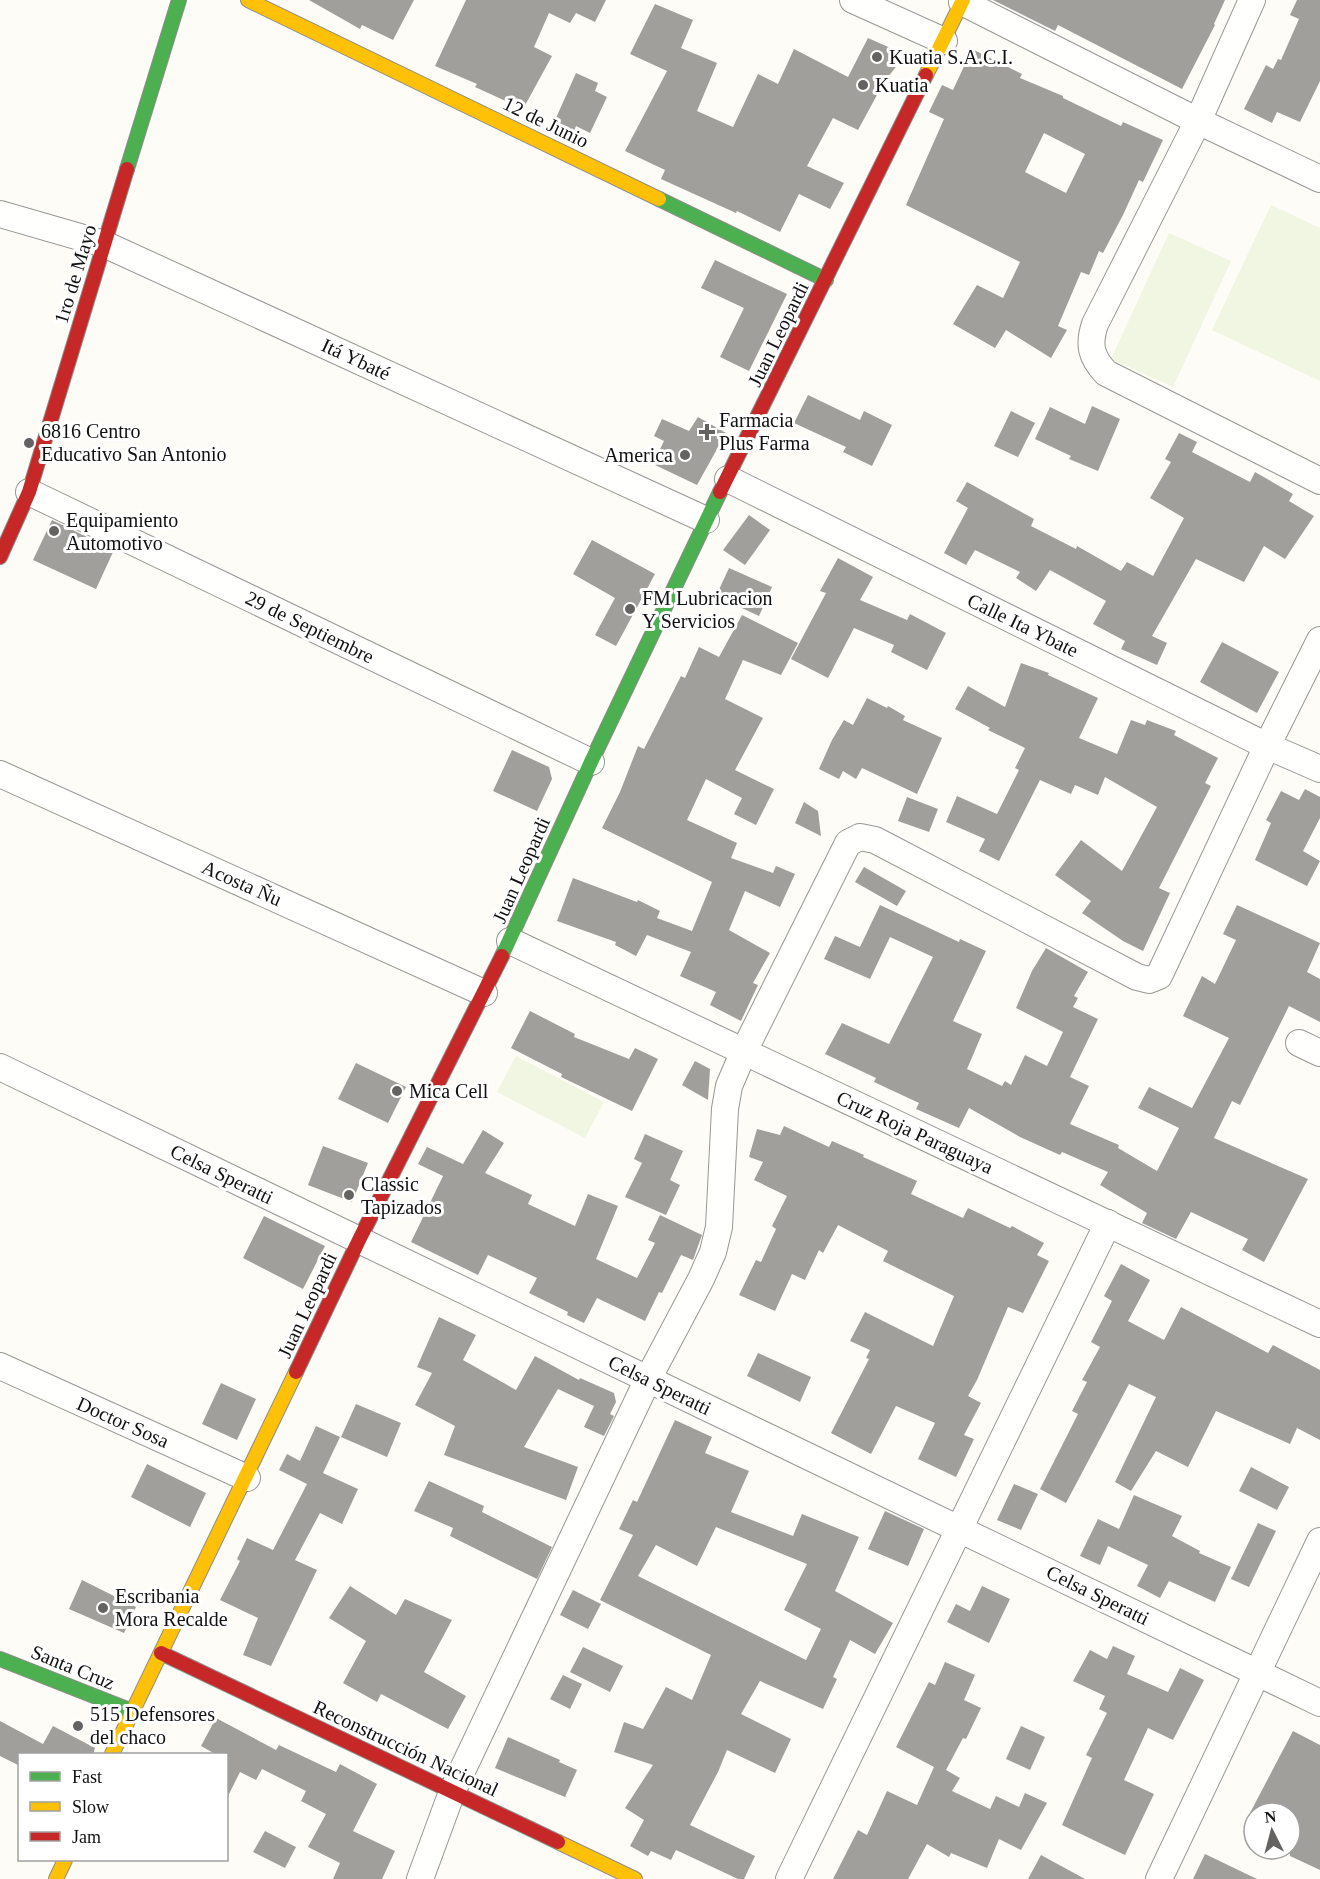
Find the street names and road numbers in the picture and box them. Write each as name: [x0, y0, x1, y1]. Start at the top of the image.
street label: 12 de Junio: [500, 92, 592, 152]
street label: 1ro de Mayo: [50, 222, 101, 326]
street label: Juan Leopardi: [743, 278, 814, 390]
street label: Itá Ybaté: [318, 334, 394, 384]
street label: 29 de Septiembre: [242, 586, 378, 669]
street label: Calle Ita Ybate: [964, 589, 1082, 661]
street label: Juan Leopardi: [488, 813, 555, 927]
street label: Acosta Ñu: [199, 855, 286, 910]
street label: Cruz Roja Paraguaya: [833, 1086, 997, 1179]
street label: Celsa Speratti: [167, 1140, 277, 1209]
street label: Juan Leopardi: [273, 1248, 342, 1362]
street label: Celsa Speratti: [605, 1351, 715, 1420]
street label: Doctor Sosa: [74, 1392, 172, 1452]
street label: Celsa Speratti: [1043, 1561, 1153, 1630]
street label: Santa Cruz: [28, 1640, 118, 1694]
street label: Reconstrucción Nacional: [310, 1695, 502, 1801]

